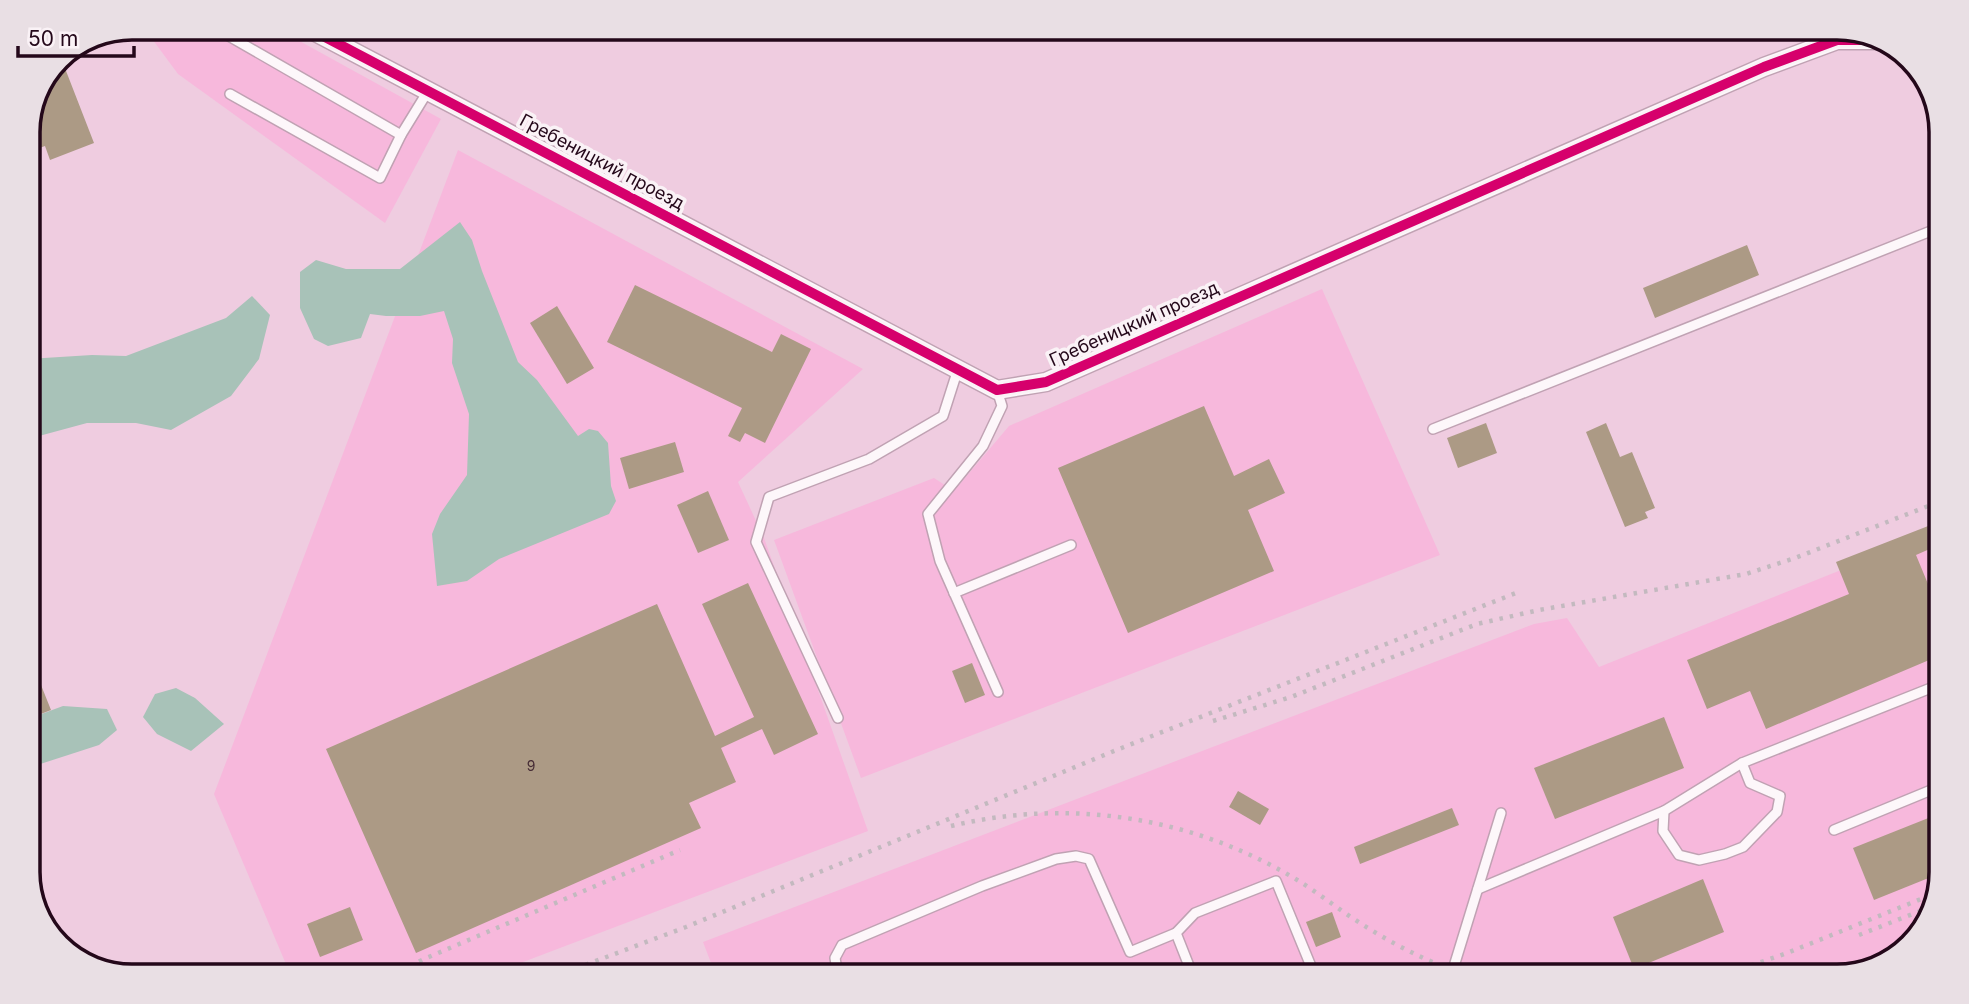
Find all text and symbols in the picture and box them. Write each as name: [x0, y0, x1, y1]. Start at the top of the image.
scale bar: [18, 14, 133, 58]
text: 50 m: [28, 26, 78, 51]
street label: Гребеницкий проезд: [516, 109, 688, 214]
street label: Гребеницкий проезд: [1046, 277, 1222, 370]
house number: 9: [527, 757, 535, 774]

